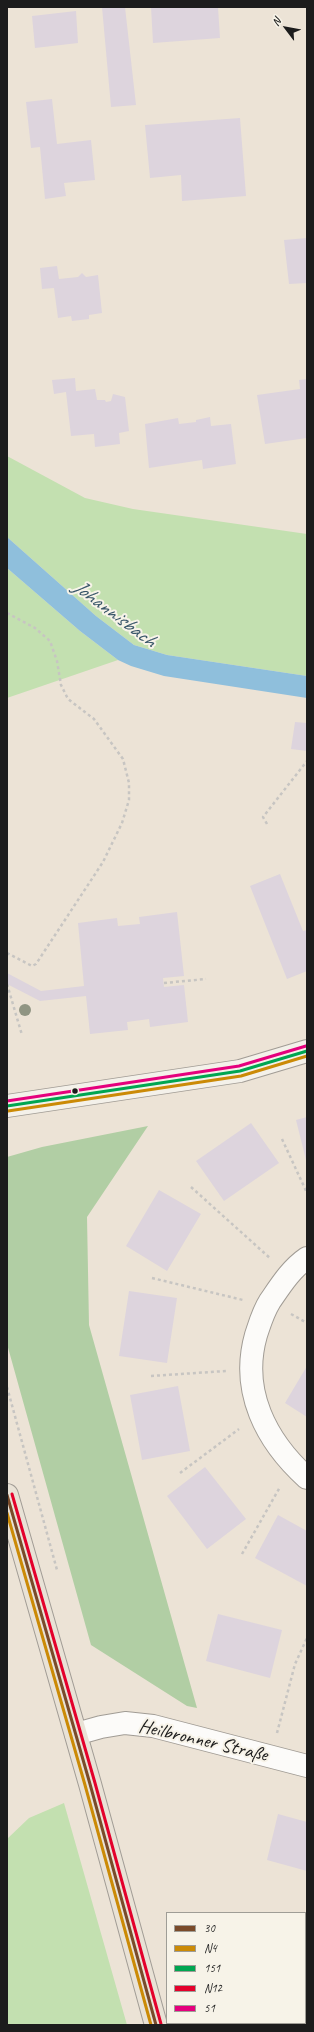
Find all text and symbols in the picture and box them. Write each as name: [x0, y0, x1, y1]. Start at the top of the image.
north arrow: [266, 8, 306, 48]
text: N: [268, 15, 284, 28]
water label: Johannisbach: [67, 575, 161, 653]
unlabelled marker: [70, 1086, 80, 1096]
street label: Heilbronner Straße: [136, 1715, 270, 1767]
legend: [166, 1912, 306, 2024]
text: 30: [204, 1920, 215, 1936]
text: N4: [204, 1940, 217, 1956]
text: 151: [204, 1960, 220, 1976]
text: N12: [204, 1980, 222, 1996]
text: 51: [204, 2000, 215, 2016]

